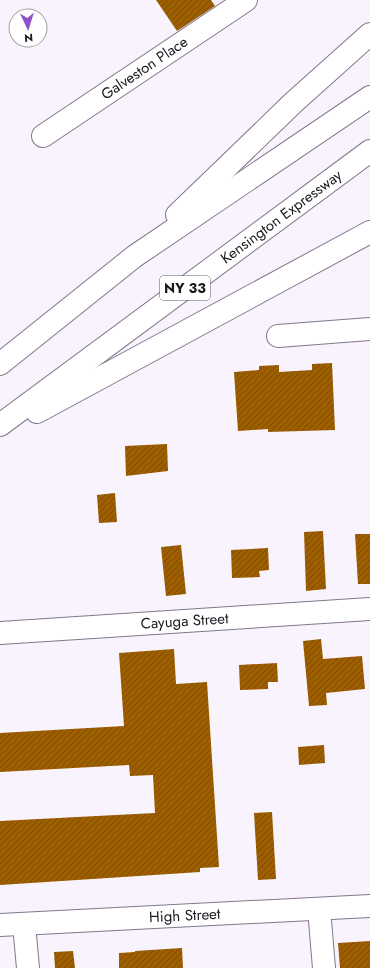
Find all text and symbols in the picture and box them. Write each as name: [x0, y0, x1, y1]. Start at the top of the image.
north arrow: [8, 8, 48, 48]
text: N: [24, 30, 34, 46]
street label: Galveston Place: [96, 31, 192, 105]
street label: Kensington Expressway: [216, 164, 347, 269]
road number: NY 33: [160, 276, 210, 300]
street label: Cayuga Street: [140, 607, 230, 635]
street label: High Street: [149, 903, 221, 928]

